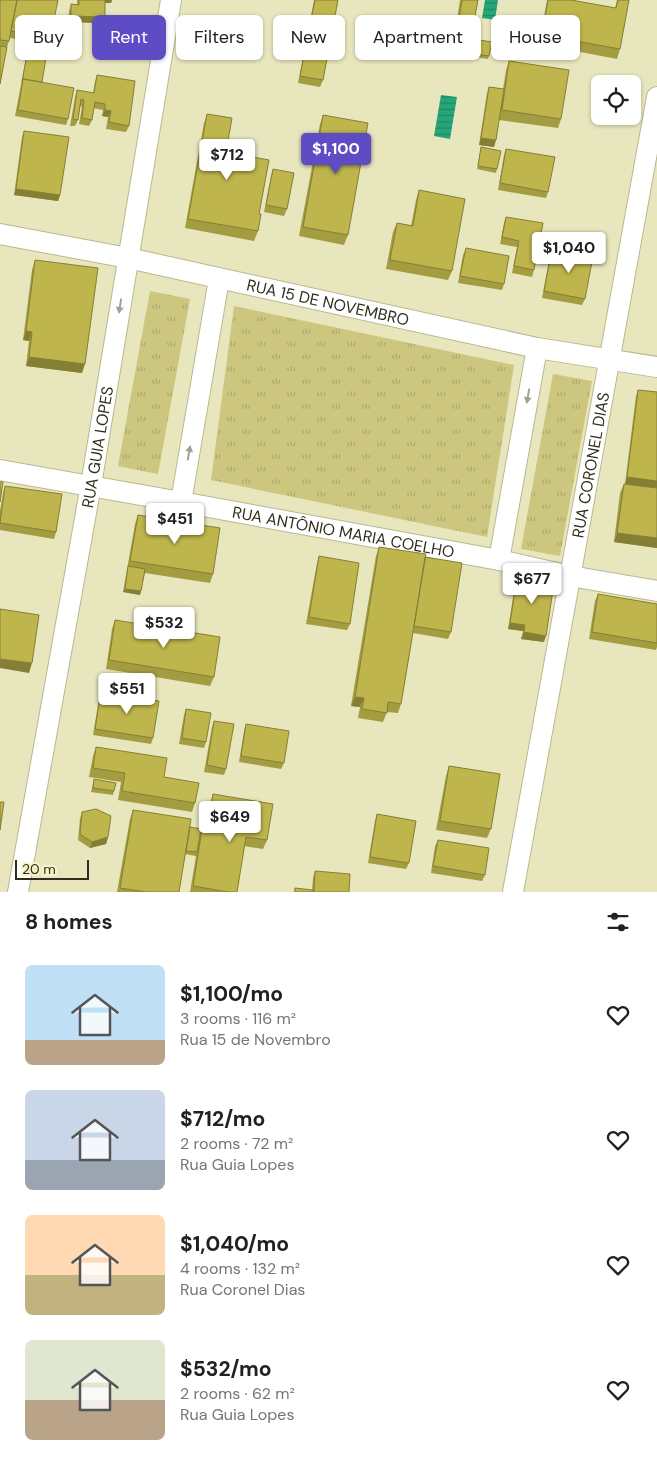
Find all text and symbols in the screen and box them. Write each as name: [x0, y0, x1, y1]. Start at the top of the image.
chip: Buy: [15, 15, 82, 60]
chip: Rent: [92, 15, 166, 60]
chip: Filters: [176, 15, 263, 60]
chip: New: [273, 15, 345, 60]
chip: Apartment: [355, 15, 481, 60]
chip: House: [491, 15, 580, 60]
map controls: [591, 75, 641, 125]
button: locate: [591, 75, 641, 125]
pin: $1,100: [295, 132, 377, 175]
pin: $712: [197, 138, 257, 181]
text: $1,100: [312, 138, 360, 159]
text: $712: [210, 144, 244, 165]
pin: $1,040: [528, 232, 610, 274]
text: $1,040: [543, 237, 595, 258]
street label: RUA 15 DE NOVEMBRO: [245, 274, 411, 330]
one-way arrow: [116, 298, 124, 314]
street label: RUA GUIA LOPES: [77, 385, 118, 510]
one-way arrow: [524, 388, 532, 404]
street label: RUA CORONEL DIAS: [567, 390, 614, 539]
one-way arrow: [185, 445, 193, 461]
street label: RUA ANTÔNIO MARIA COELHO: [231, 501, 456, 562]
pin: $451: [145, 502, 205, 545]
text: $451: [157, 508, 193, 529]
pin: $677: [502, 562, 562, 605]
text: $677: [514, 568, 550, 589]
pin: $532: [134, 606, 194, 649]
text: $532: [145, 612, 183, 633]
pin: $551: [97, 672, 157, 715]
text: $551: [109, 678, 145, 699]
pin: $649: [200, 800, 260, 843]
text: $649: [210, 806, 250, 827]
scale bar: [15, 857, 89, 880]
text: 20 m: [22, 860, 56, 878]
text: 8 homes: [25, 908, 113, 936]
icon: filters: [604, 908, 632, 936]
text: $1,100/mo: [180, 980, 283, 1008]
icon: home: [65, 985, 125, 1045]
icon: heart: [604, 1001, 632, 1029]
text: 3 rooms · 116 m²: [180, 1008, 296, 1029]
text: Rua 15 de Novembro: [180, 1029, 331, 1050]
text: $712/mo: [180, 1105, 265, 1133]
icon: home: [65, 1110, 125, 1170]
icon: heart: [604, 1126, 632, 1154]
text: 2 rooms · 72 m²: [180, 1133, 293, 1154]
text: Rua Guia Lopes: [180, 1154, 294, 1175]
text: $1,040/mo: [180, 1230, 289, 1258]
icon: home: [65, 1235, 125, 1295]
icon: heart: [604, 1251, 632, 1279]
text: 4 rooms · 132 m²: [180, 1258, 300, 1279]
text: Rua Coronel Dias: [180, 1279, 305, 1300]
text: $532/mo: [180, 1355, 272, 1383]
icon: home: [65, 1360, 125, 1420]
icon: heart: [604, 1376, 632, 1404]
text: 2 rooms · 62 m²: [180, 1383, 295, 1404]
text: Rua Guia Lopes: [180, 1404, 294, 1425]

